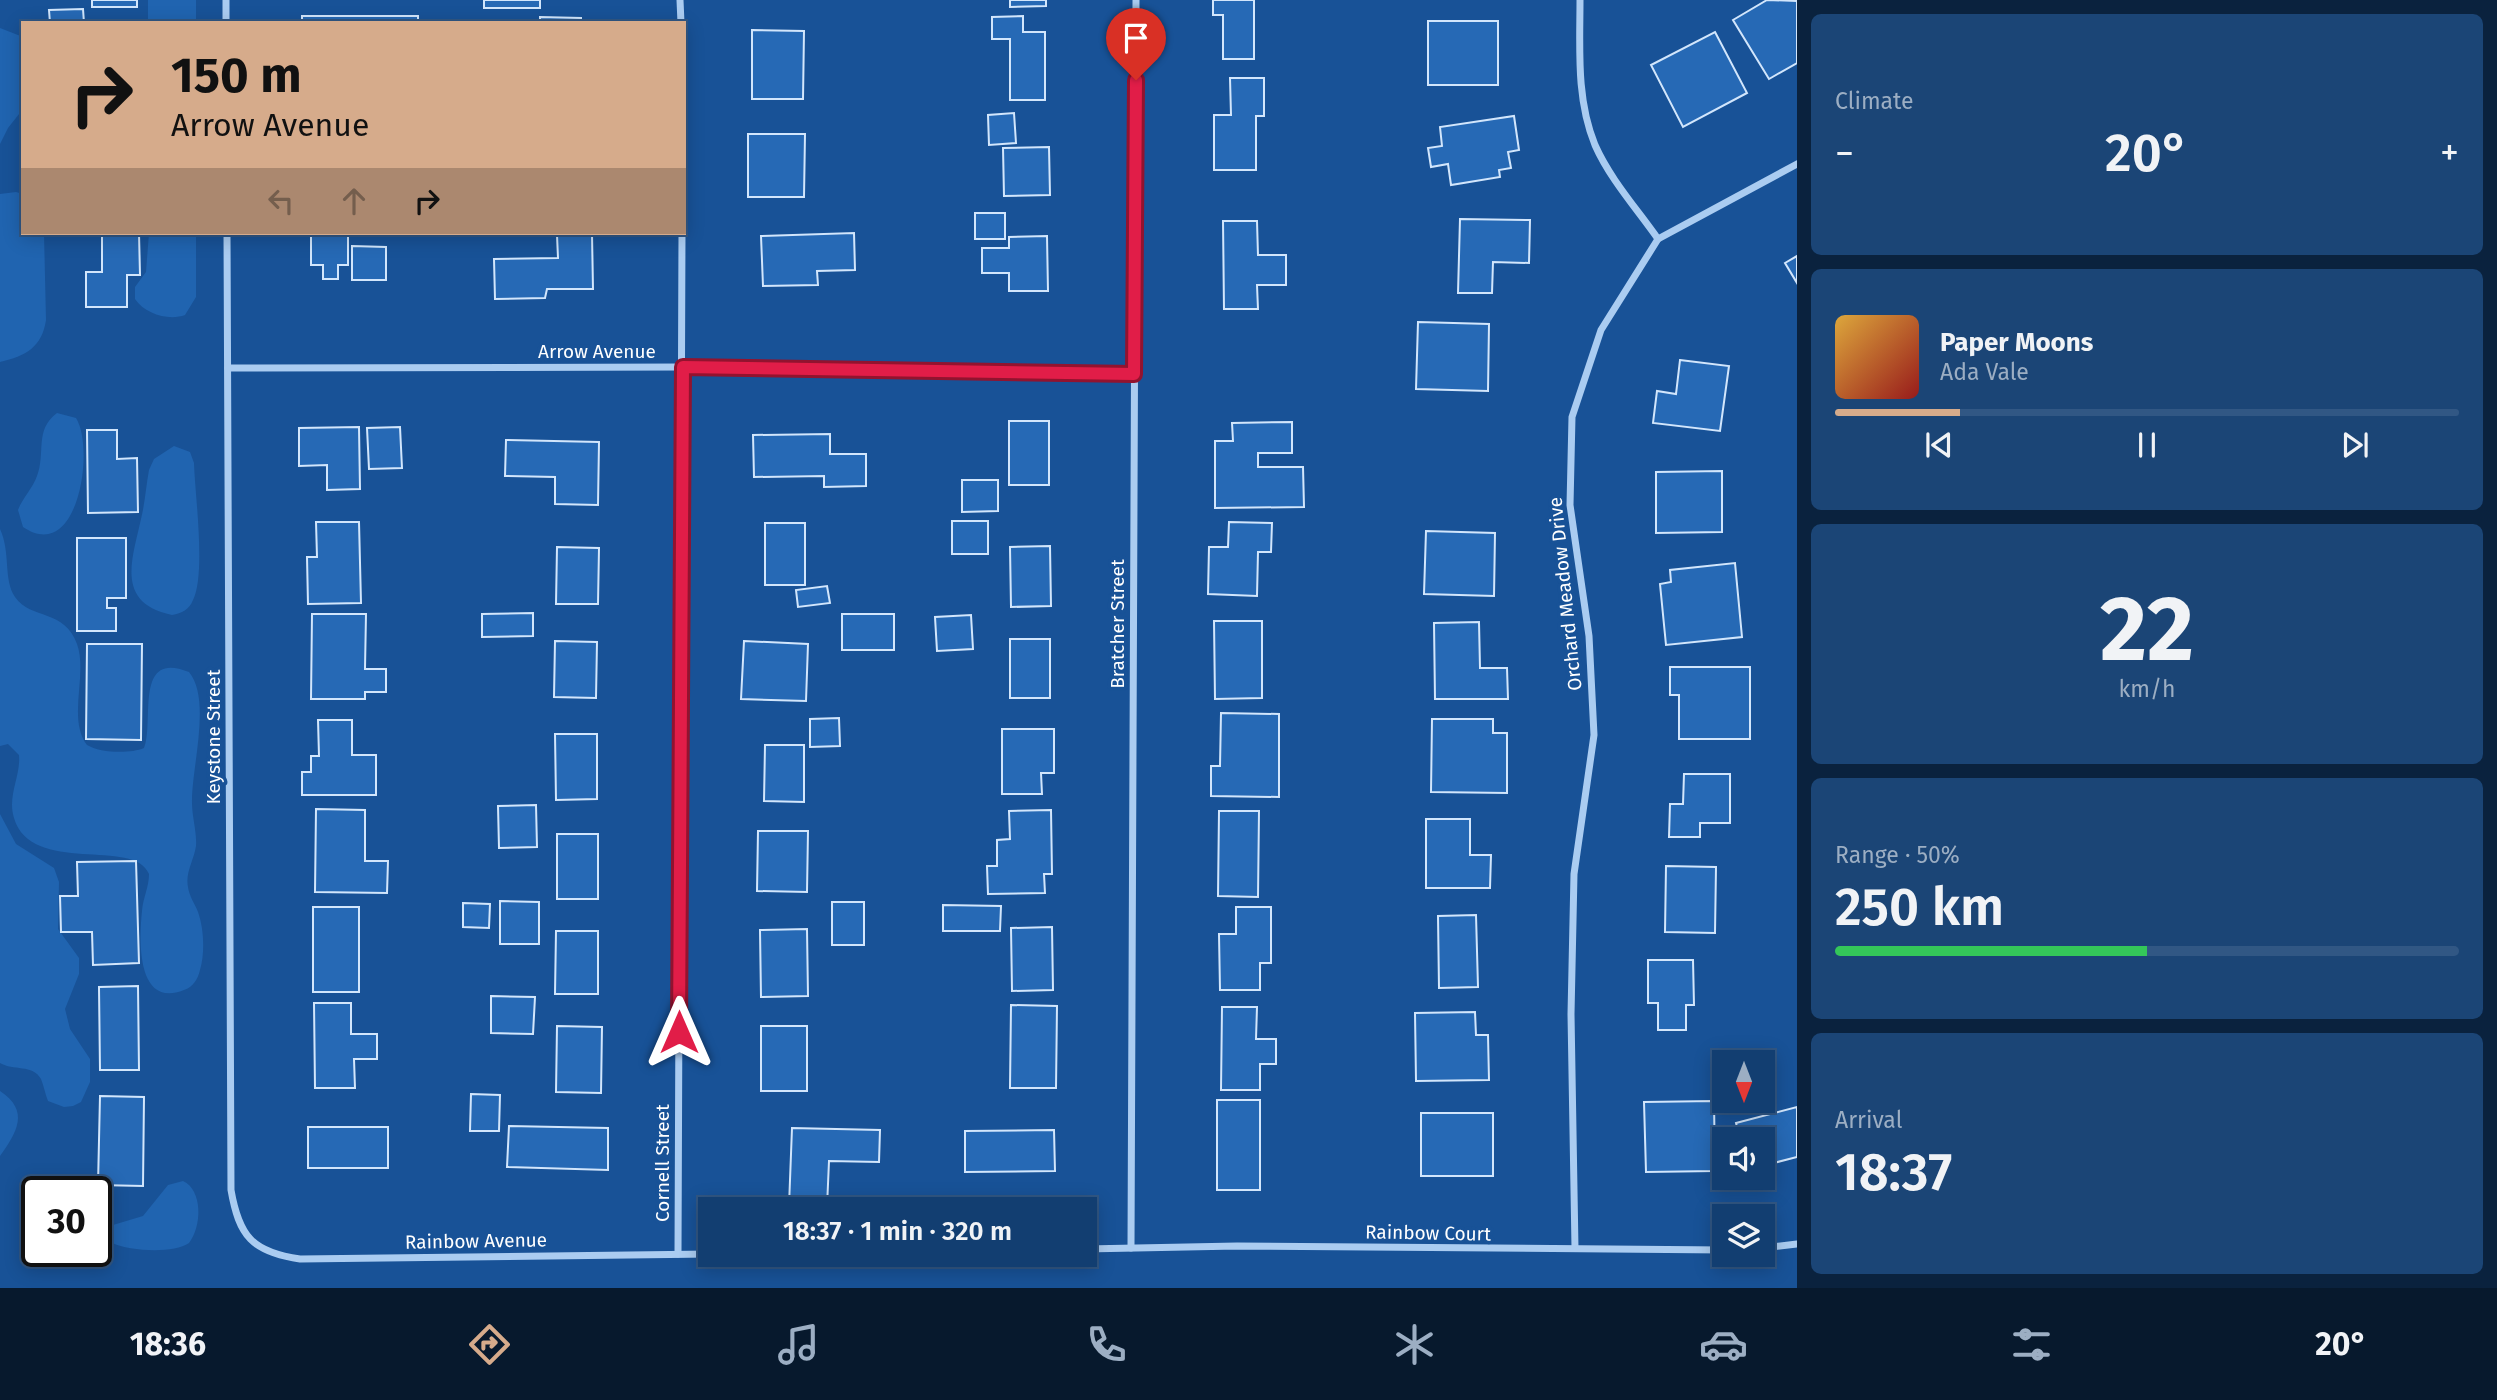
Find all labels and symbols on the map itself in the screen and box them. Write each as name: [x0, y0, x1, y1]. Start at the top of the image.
pin: [1106, 8, 1166, 80]
street label: Arrow Avenue: [538, 340, 656, 363]
street label: Orchard Meadow Drive: [1543, 496, 1587, 692]
street label: Bratcher Street: [1106, 559, 1129, 689]
street label: Keystone Street: [202, 669, 225, 805]
position arrow: [642, 995, 716, 1069]
north arrow: [1712, 1050, 1774, 1113]
street label: Cornell Street: [651, 1104, 674, 1222]
speed limit sign: 30: [21, 1176, 112, 1267]
street label: Rainbow Court: [1365, 1220, 1491, 1246]
street label: Rainbow Avenue: [405, 1228, 547, 1254]

